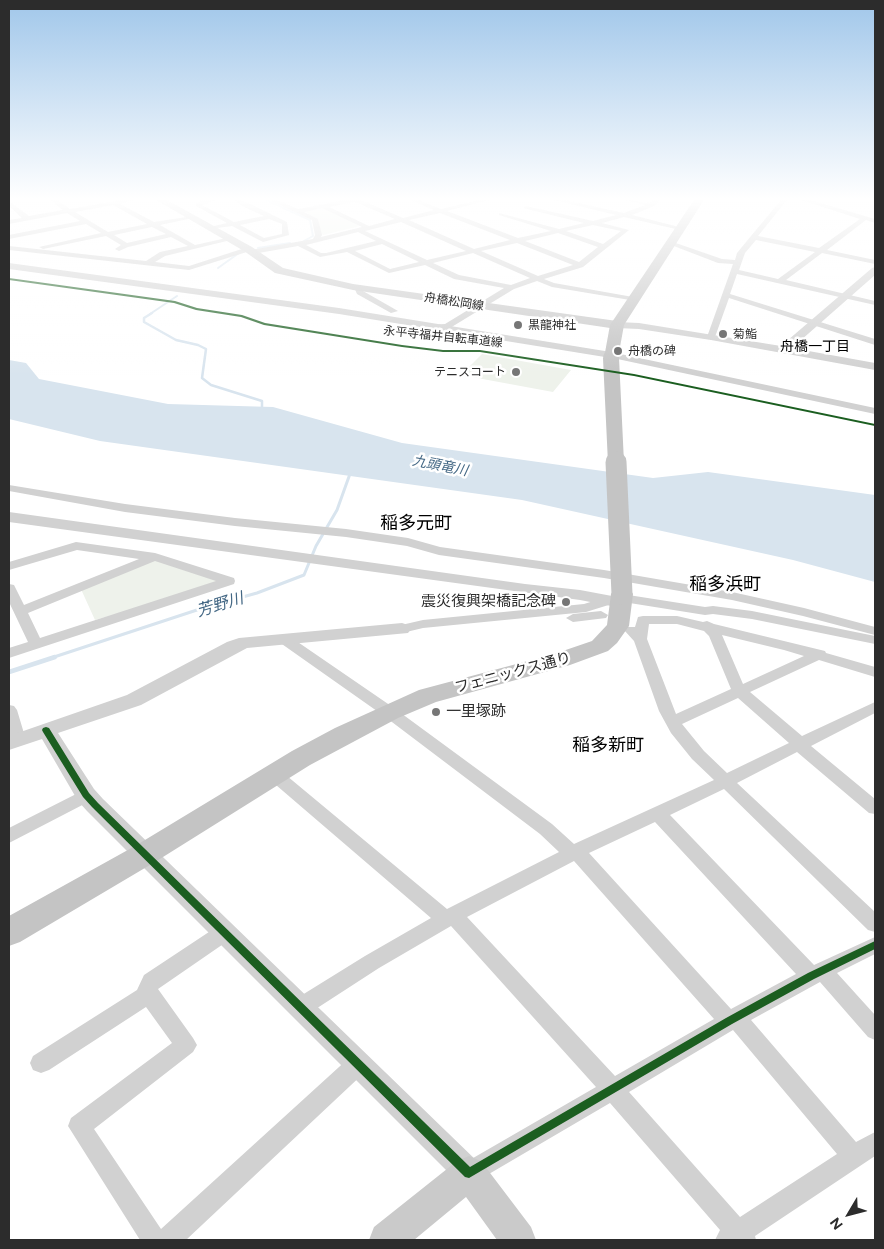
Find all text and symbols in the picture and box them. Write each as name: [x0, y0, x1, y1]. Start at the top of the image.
street label: 舟橋松岡線: [423, 290, 485, 314]
place label: 黒龍神社: [528, 318, 576, 332]
marker: 黒龍神社: [512, 319, 524, 331]
street label: 永平寺福井自転車道線: [383, 324, 503, 350]
place label: 菊鮨: [733, 327, 757, 341]
marker: 菊鮨: [717, 328, 729, 340]
district label: 舟橋一丁目: [780, 339, 850, 355]
place label: 舟橋の碑: [628, 344, 676, 358]
marker: 舟橋の碑: [612, 345, 624, 357]
place label: テニスコート: [434, 365, 506, 379]
marker: テニスコート: [510, 366, 522, 378]
water label: 九頭竜川: [411, 452, 469, 480]
district label: 稲多元町: [380, 513, 452, 535]
district label: 稲多浜町: [689, 574, 761, 596]
water label: 芳野川: [194, 589, 246, 621]
place label: 震災復興架橋記念碑: [421, 593, 556, 611]
marker: 震災復興架橋記念碑: [560, 596, 572, 608]
street label: フェニックス通り: [453, 649, 573, 697]
place label: 一里塚跡: [446, 703, 506, 721]
marker: 一里塚跡: [430, 706, 442, 718]
district label: 稲多新町: [572, 735, 644, 757]
north arrow: [824, 1189, 874, 1239]
text: N: [827, 1214, 847, 1233]

